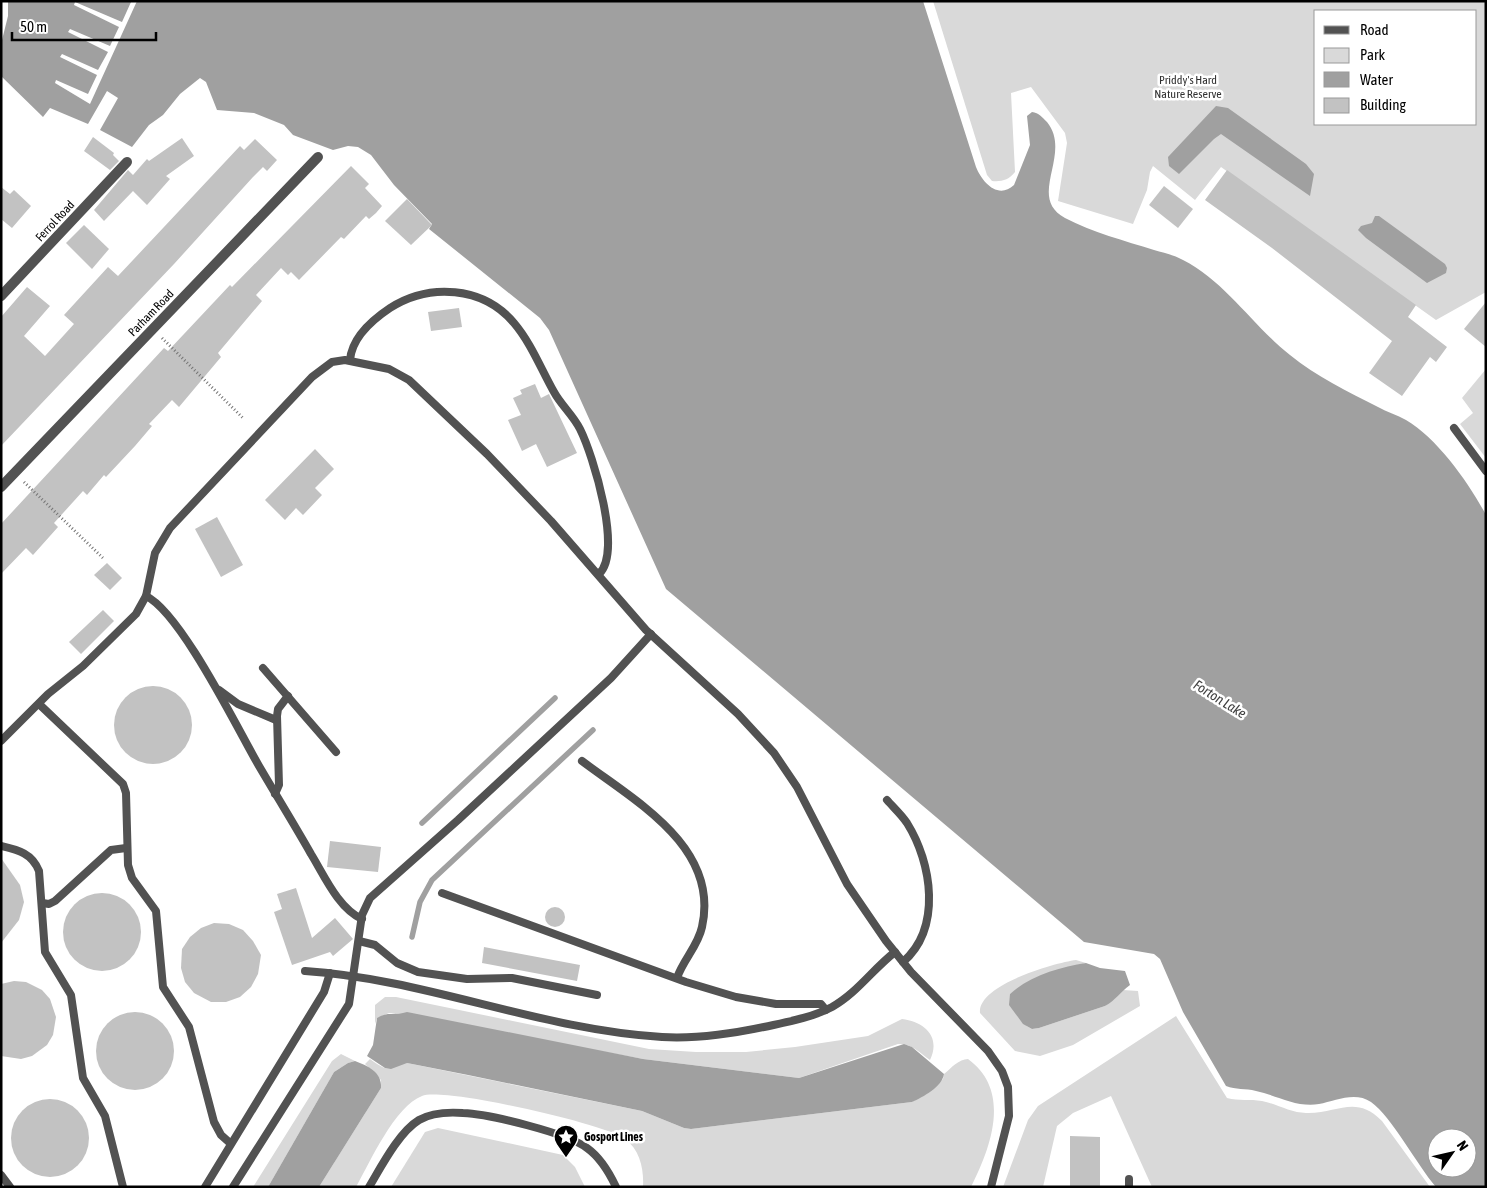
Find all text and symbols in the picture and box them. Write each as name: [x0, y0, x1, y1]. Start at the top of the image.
scale bar: [12, 10, 156, 42]
legend: [1314, 10, 1477, 125]
text: 50 m: [20, 18, 47, 35]
text: Road: [1360, 21, 1389, 38]
text: Park: [1360, 46, 1385, 63]
text: Water: [1360, 71, 1393, 88]
park label: Priddy's Hard Nature Reserve: [1154, 73, 1222, 101]
text: Building: [1360, 96, 1406, 113]
street label: Ferrol Road: [33, 198, 77, 244]
street label: Parham Road: [125, 287, 177, 339]
water label: Forton Lake: [1191, 677, 1249, 721]
place icon: Gosport Lines: [553, 1124, 579, 1158]
north arrow: [1427, 1128, 1477, 1178]
place label: Gosport Lines: [584, 1130, 644, 1144]
text: N: [1454, 1138, 1472, 1154]

